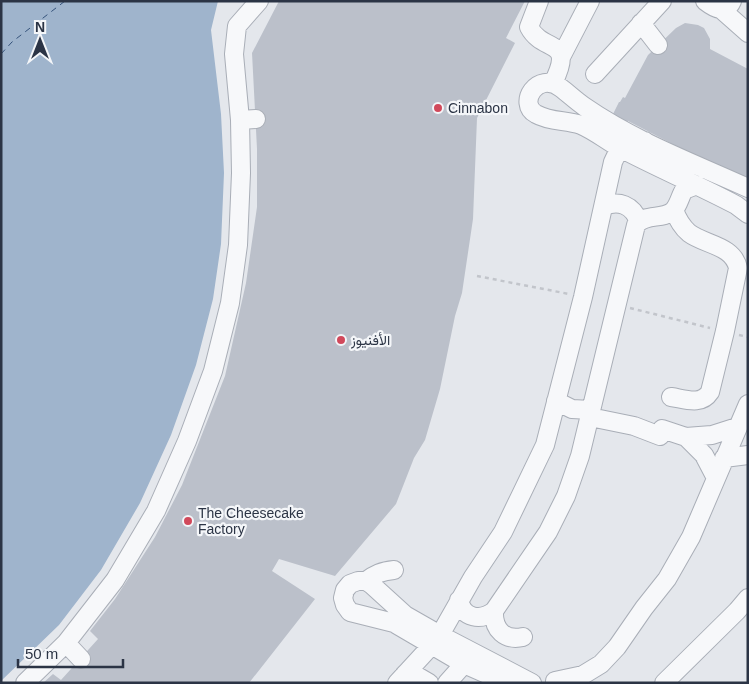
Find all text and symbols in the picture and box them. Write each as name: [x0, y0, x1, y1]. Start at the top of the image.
north arrow: [15, 15, 65, 65]
text: N: [35, 19, 45, 35]
place label: Cinnabon: [448, 100, 508, 116]
marker: Cinnabon: [432, 102, 444, 114]
place label: الأفنيوز: [350, 332, 390, 349]
marker: الأفنيوز: [335, 334, 347, 346]
place label: The Cheesecake Factory: [198, 505, 304, 537]
marker: The Cheesecake Factory: [182, 515, 194, 527]
scale bar: [18, 636, 122, 668]
text: 50 m: [25, 645, 58, 662]

